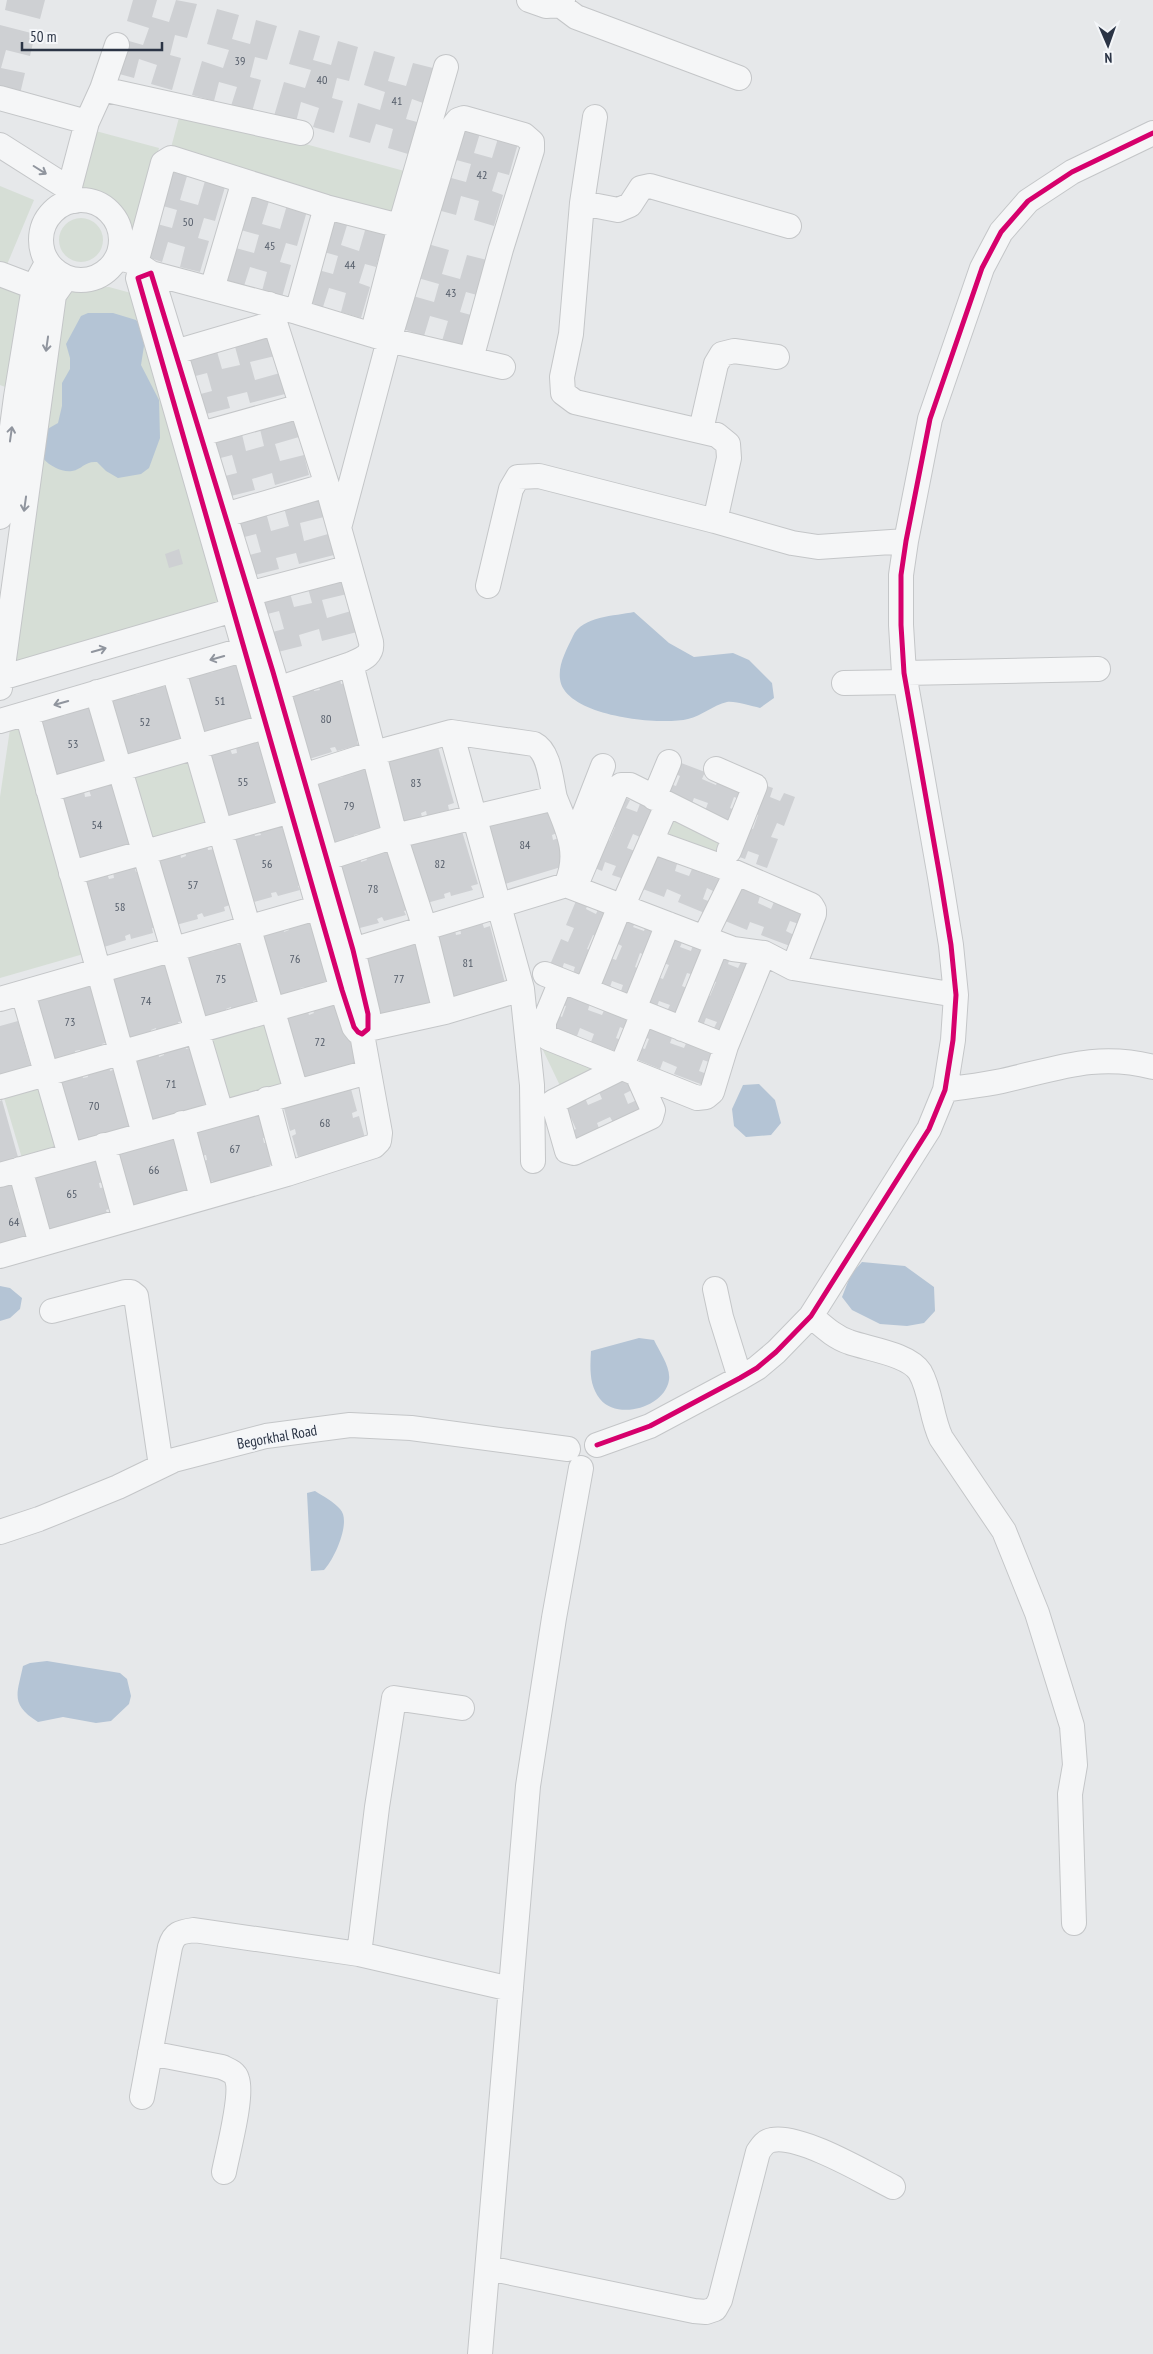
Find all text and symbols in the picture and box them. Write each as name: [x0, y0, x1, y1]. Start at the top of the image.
scale bar: [22, 20, 162, 52]
north arrow: [1083, 20, 1133, 70]
text: 50 m: [30, 27, 56, 46]
text: N: [1104, 49, 1113, 67]
house number: 39: [235, 53, 245, 68]
house number: 40: [317, 72, 327, 87]
house number: 41: [392, 93, 402, 108]
one-way arrow: [33, 165, 47, 176]
house number: 42: [477, 167, 487, 182]
house number: 50: [183, 214, 193, 229]
house number: 45: [265, 238, 275, 253]
house number: 44: [345, 257, 356, 272]
house number: 43: [446, 285, 456, 300]
one-way arrow: [42, 335, 52, 351]
one-way arrow: [6, 427, 16, 443]
one-way arrow: [20, 496, 30, 512]
one-way arrow: [90, 644, 106, 654]
one-way arrow: [209, 654, 225, 663]
house number: 51: [215, 693, 225, 708]
one-way arrow: [53, 698, 69, 708]
house number: 80: [321, 711, 331, 726]
house number: 52: [140, 714, 150, 729]
house number: 53: [68, 736, 78, 751]
house number: 55: [238, 774, 248, 789]
house number: 83: [411, 775, 421, 790]
house number: 79: [344, 798, 354, 813]
house number: 54: [92, 817, 103, 832]
house number: 84: [520, 837, 531, 852]
house number: 56: [262, 856, 272, 871]
house number: 82: [435, 856, 445, 871]
house number: 57: [188, 877, 198, 892]
house number: 78: [368, 881, 378, 896]
house number: 58: [115, 899, 125, 914]
house number: 76: [290, 951, 300, 966]
house number: 81: [463, 955, 473, 970]
house number: 75: [216, 971, 226, 986]
house number: 77: [394, 971, 404, 986]
house number: 74: [141, 993, 152, 1008]
house number: 73: [65, 1014, 75, 1029]
house number: 72: [315, 1034, 325, 1049]
house number: 71: [166, 1076, 176, 1091]
house number: 70: [89, 1098, 99, 1113]
house number: 68: [320, 1115, 330, 1130]
house number: 67: [230, 1141, 240, 1156]
house number: 66: [149, 1162, 159, 1177]
house number: 65: [67, 1186, 77, 1201]
house number: 64: [9, 1214, 20, 1229]
street label: Begorkhal Road: [235, 1420, 318, 1453]

